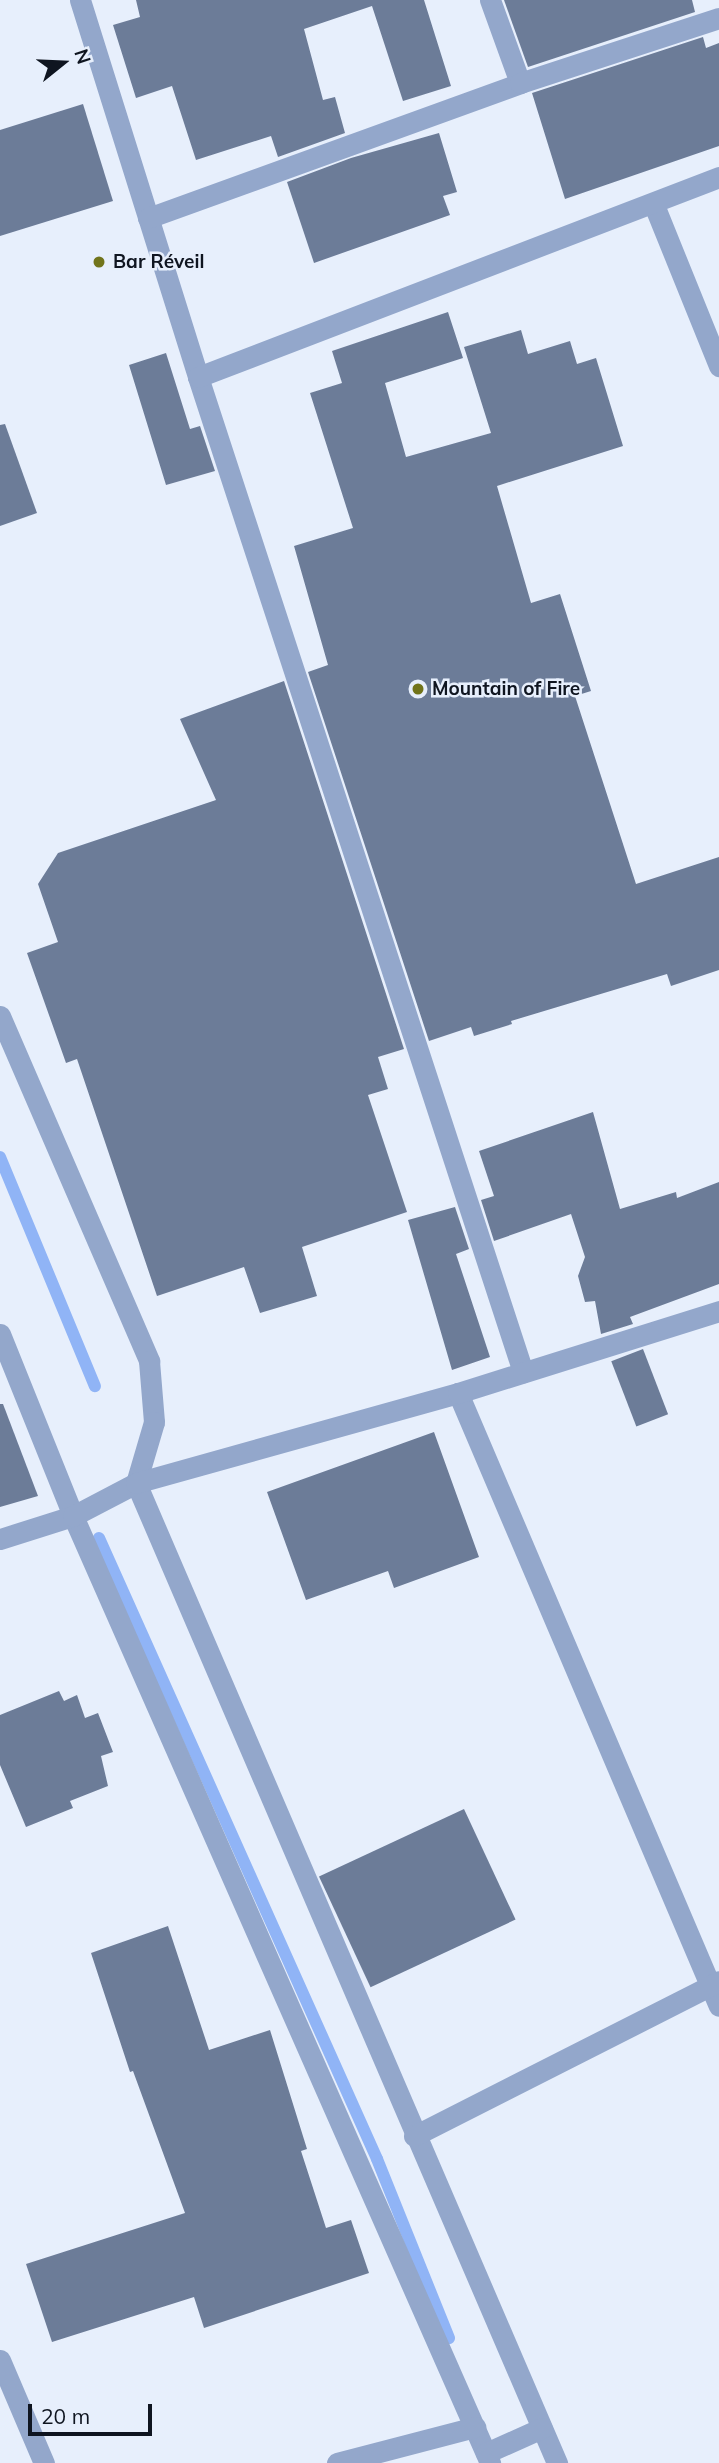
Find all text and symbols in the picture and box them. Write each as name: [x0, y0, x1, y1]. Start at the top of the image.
north arrow: [28, 28, 98, 98]
text: N: [69, 46, 97, 67]
place label: Bar Réveil: [113, 251, 204, 273]
marker: Bar Réveil: [91, 254, 107, 270]
place label: Mountain of Fire: [432, 678, 580, 700]
marker: Mountain of Fire: [410, 681, 426, 697]
scale bar: [32, 2390, 156, 2434]
text: 20 m: [41, 2403, 90, 2429]

